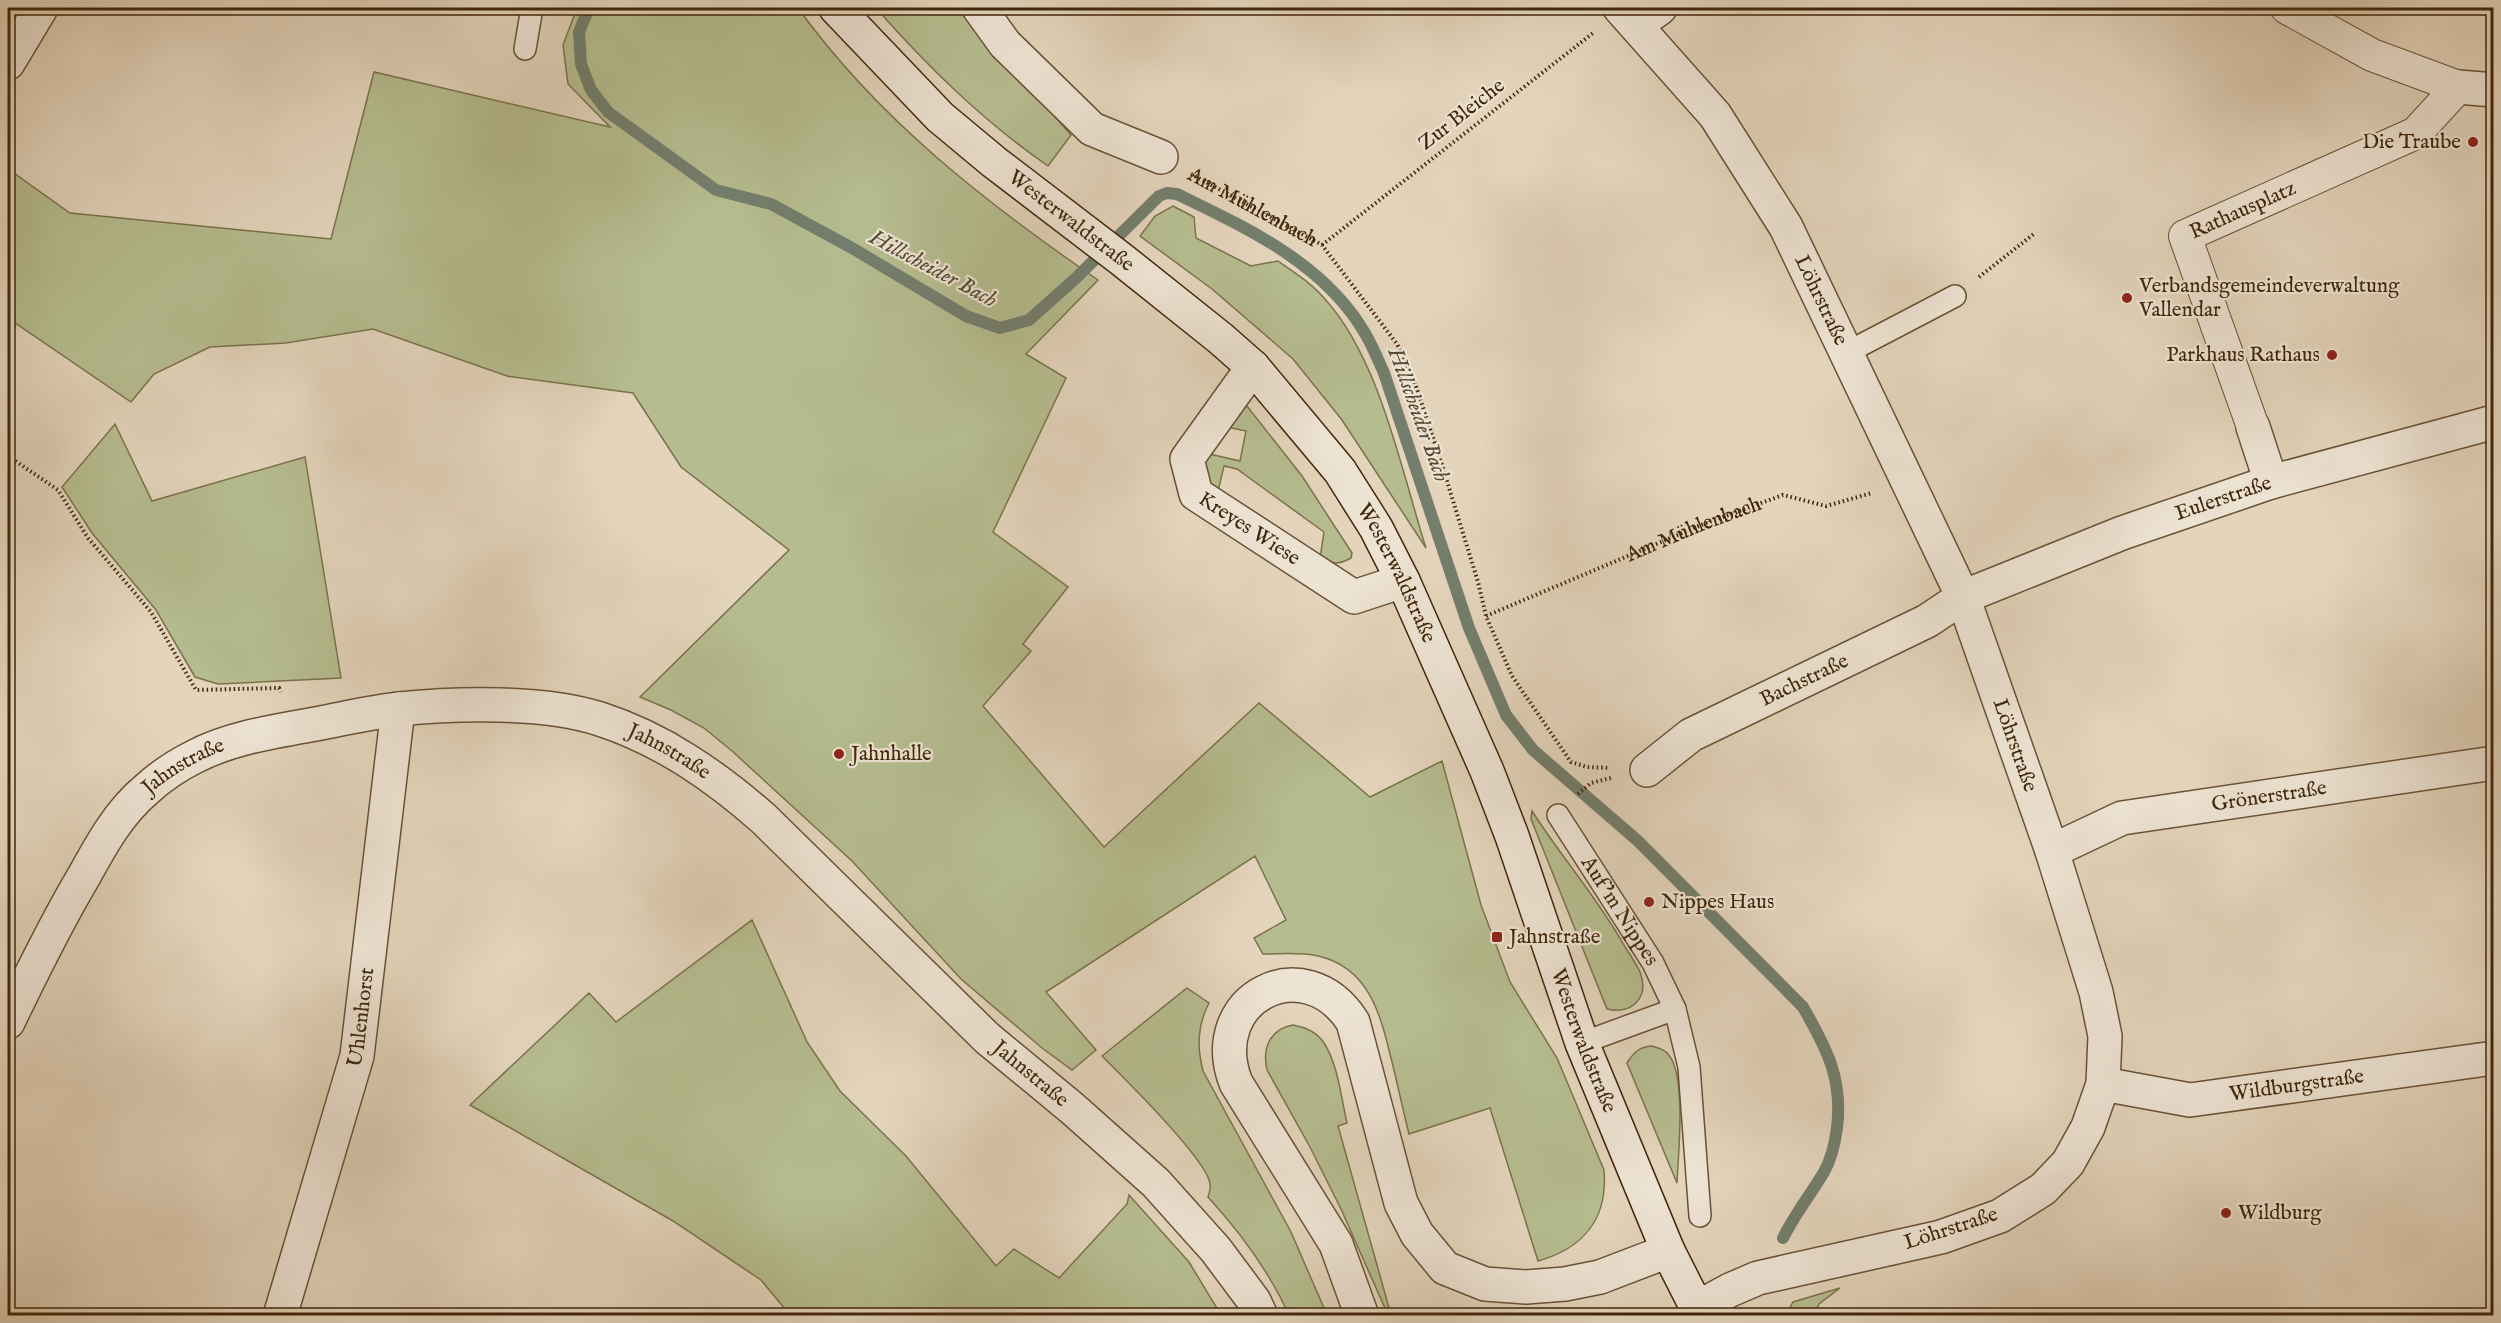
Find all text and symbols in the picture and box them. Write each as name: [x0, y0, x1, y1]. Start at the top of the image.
street label: Zur Bleiche: [1413, 73, 1511, 157]
place label: Die Traube: [2362, 129, 2461, 156]
marker: Die Traube: [2466, 135, 2480, 149]
street label: Am Mühlenbach: [1182, 161, 1322, 253]
street label: Westerwaldstraße: [1002, 164, 1140, 278]
street label: Rathausplatz: [2185, 175, 2300, 246]
water label: Hillscheider Bach: [864, 223, 1002, 314]
street label: Löhrstraße: [1788, 251, 1854, 350]
place label: Verbandsgemeindeverwaltung Vallendar: [2138, 273, 2400, 324]
marker: Verbandsgemeindeverwaltung Vallendar: [2120, 291, 2134, 305]
place label: Parkhaus Rathaus: [2166, 342, 2320, 369]
water label: Hillscheider Bach: [1380, 343, 1455, 486]
marker: Parkhaus Rathaus: [2325, 348, 2339, 362]
street label: Eulerstraße: [2171, 469, 2275, 527]
street label: Kreyes Wiese: [1193, 486, 1306, 572]
street label: Am Mühlenbach: [1621, 491, 1765, 569]
street label: Westerwaldstraße: [1350, 498, 1442, 647]
street label: Bachstraße: [1756, 647, 1853, 713]
street label: Löhrstraße: [1986, 695, 2044, 796]
street label: Jahnstraße: [622, 717, 716, 786]
street label: Jahnstraße: [135, 732, 228, 802]
place label: Jahnhalle: [849, 741, 932, 768]
marker: Jahnhalle: [832, 747, 846, 761]
street label: Grönerstraße: [2210, 774, 2329, 818]
street label: Auf'm Nippes: [1574, 850, 1665, 971]
place label: Nippes Haus: [1661, 889, 1774, 916]
marker: Nippes Haus: [1642, 895, 1656, 909]
place label: Jahnstraße: [1507, 924, 1601, 951]
marker: Jahnstraße: [1490, 930, 1504, 944]
street label: Westerwaldstraße: [1544, 965, 1623, 1117]
street label: Uhlenhorst: [341, 966, 381, 1071]
street label: Jahnstraße: [985, 1033, 1075, 1114]
street label: Wildburgstraße: [2228, 1063, 2366, 1108]
place label: Wildburg: [2238, 1200, 2322, 1227]
street label: Löhrstraße: [1901, 1201, 2002, 1257]
marker: Wildburg: [2219, 1206, 2233, 1220]

